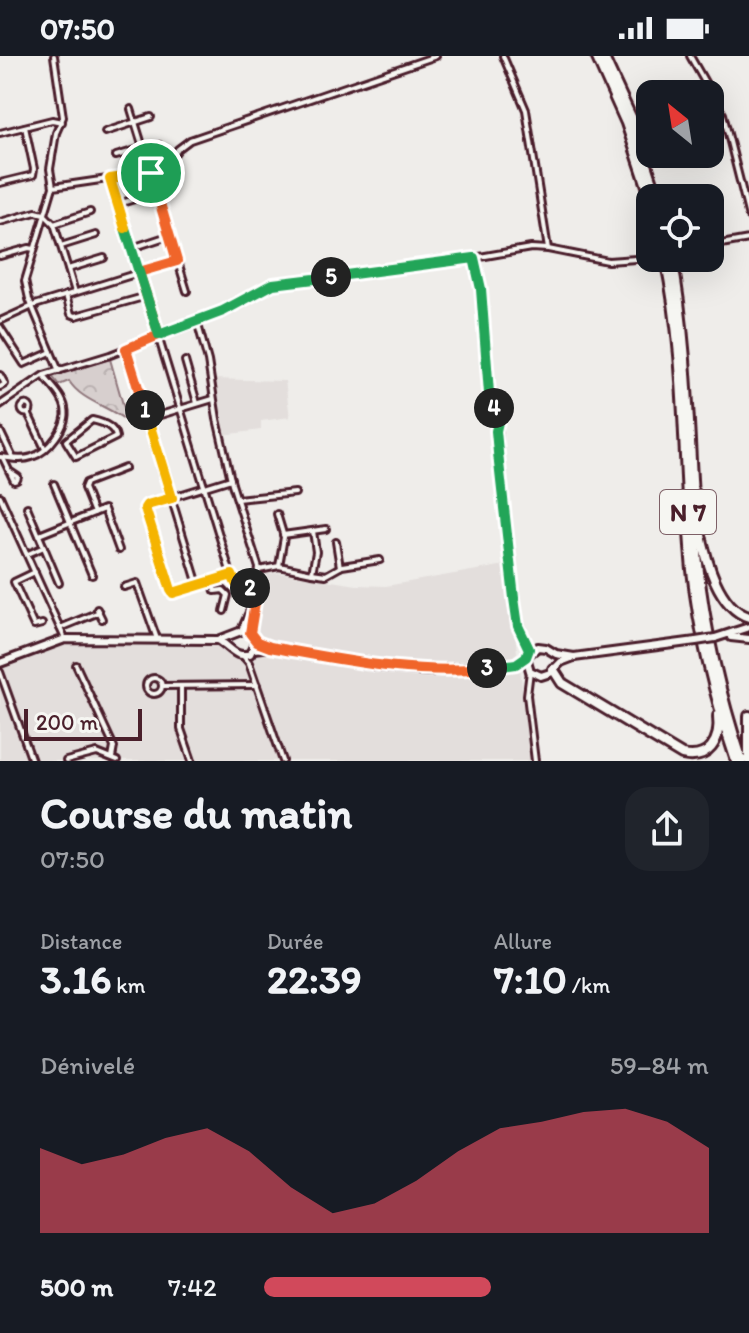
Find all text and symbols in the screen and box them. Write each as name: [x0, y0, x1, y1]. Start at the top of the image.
text: 07:50: [40, 10, 115, 47]
north arrow: [636, 80, 724, 168]
map controls: [636, 80, 724, 272]
pin: [117, 139, 185, 207]
icon: arrive: [129, 151, 173, 195]
button: locate: [636, 184, 724, 272]
pin: 5: [311, 257, 351, 297]
text: 5: [325, 263, 337, 290]
pin: 4: [474, 388, 514, 428]
pin: 1: [125, 390, 165, 430]
text: 4: [487, 394, 501, 421]
text: 1: [140, 396, 150, 423]
road number: N 7: [660, 490, 716, 534]
pin: 2: [230, 568, 270, 608]
text: 2: [244, 574, 256, 601]
pin: 3: [467, 648, 507, 688]
text: 3: [481, 654, 493, 681]
scale bar: [24, 705, 142, 741]
text: 200 m: [36, 709, 98, 736]
text: Course du matin: [40, 786, 352, 839]
button: share: [625, 787, 709, 871]
text: 07:50: [40, 843, 105, 875]
text: Distance: [40, 928, 122, 955]
text: Durée: [267, 928, 323, 955]
text: Allure: [494, 928, 552, 955]
text: 3.16: [40, 955, 111, 1003]
text: 22:39: [267, 955, 362, 1003]
text: 7:10: [494, 955, 567, 1003]
text: km: [111, 972, 145, 999]
text: /km: [567, 972, 610, 999]
text: Dénivelé: [40, 1049, 135, 1081]
text: 59–84 m: [610, 1049, 709, 1081]
text: 500 m: [40, 1271, 113, 1303]
text: 7:42: [168, 1271, 217, 1303]

